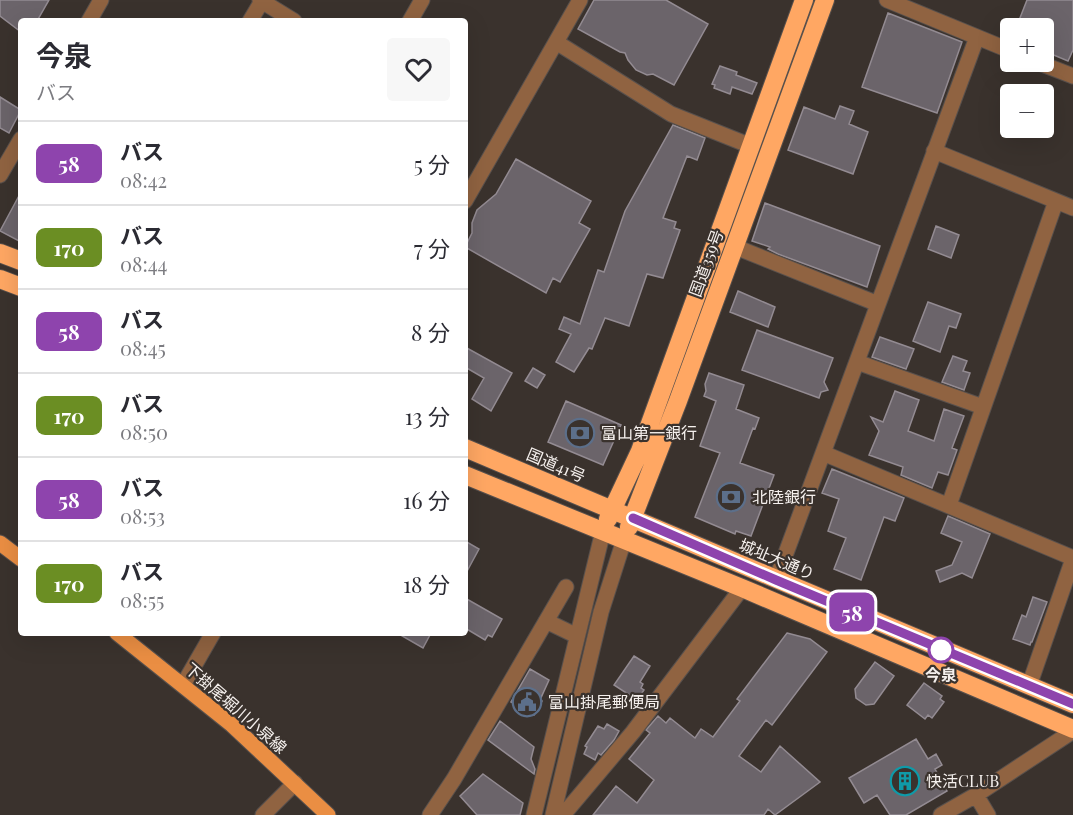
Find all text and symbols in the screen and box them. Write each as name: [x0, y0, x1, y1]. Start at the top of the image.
map controls: [1000, 18, 1054, 138]
button: +: [1000, 18, 1054, 72]
text: 今泉: [36, 36, 92, 73]
button: heart: [387, 38, 450, 101]
text: バス: [36, 78, 76, 105]
button: −: [1000, 84, 1054, 138]
text: バス: [120, 136, 164, 166]
text: 58: [58, 149, 80, 177]
text: 5 分: [414, 149, 450, 179]
text: 08:42: [120, 166, 167, 193]
text: バス: [120, 220, 164, 250]
street label: 国道359号: [684, 226, 727, 299]
text: 170: [53, 233, 85, 261]
text: 7 分: [414, 233, 450, 263]
text: 08:44: [120, 250, 167, 277]
text: バス: [120, 304, 164, 334]
text: 58: [58, 317, 80, 345]
text: 8 分: [411, 317, 450, 347]
text: 08:45: [120, 334, 166, 361]
text: バス: [120, 388, 164, 418]
text: 170: [53, 401, 85, 429]
text: 13 分: [405, 401, 450, 431]
bank icon: 富山第一銀行: [564, 417, 596, 449]
text: 08:50: [120, 418, 168, 445]
place label: 富山第一銀行: [601, 422, 697, 443]
street label: 国道41号: [524, 443, 589, 486]
text: バス: [120, 472, 164, 502]
bank icon: 北陸銀行: [715, 481, 747, 513]
text: 58: [58, 485, 80, 513]
text: 16 分: [403, 485, 450, 515]
place label: 北陸銀行: [752, 486, 816, 507]
text: 08:53: [120, 502, 165, 529]
street label: 城址大通り: [736, 533, 818, 584]
text: バス: [120, 556, 164, 586]
text: 170: [53, 569, 85, 597]
text: 18 分: [403, 569, 450, 599]
text: 08:55: [120, 586, 164, 613]
line badge: 58: [825, 592, 879, 632]
text: 58: [841, 598, 863, 626]
marker: 今泉: [928, 637, 954, 663]
street label: 下掛尾堀川小泉線: [181, 658, 292, 758]
place label: 今泉: [925, 664, 957, 685]
public building icon: 富山掛尾郵便局: [511, 686, 543, 718]
place label: 富山掛尾郵便局: [548, 691, 660, 712]
building icon: 快活CLUB: [889, 765, 921, 797]
place label: 快活CLUB: [926, 770, 999, 791]

